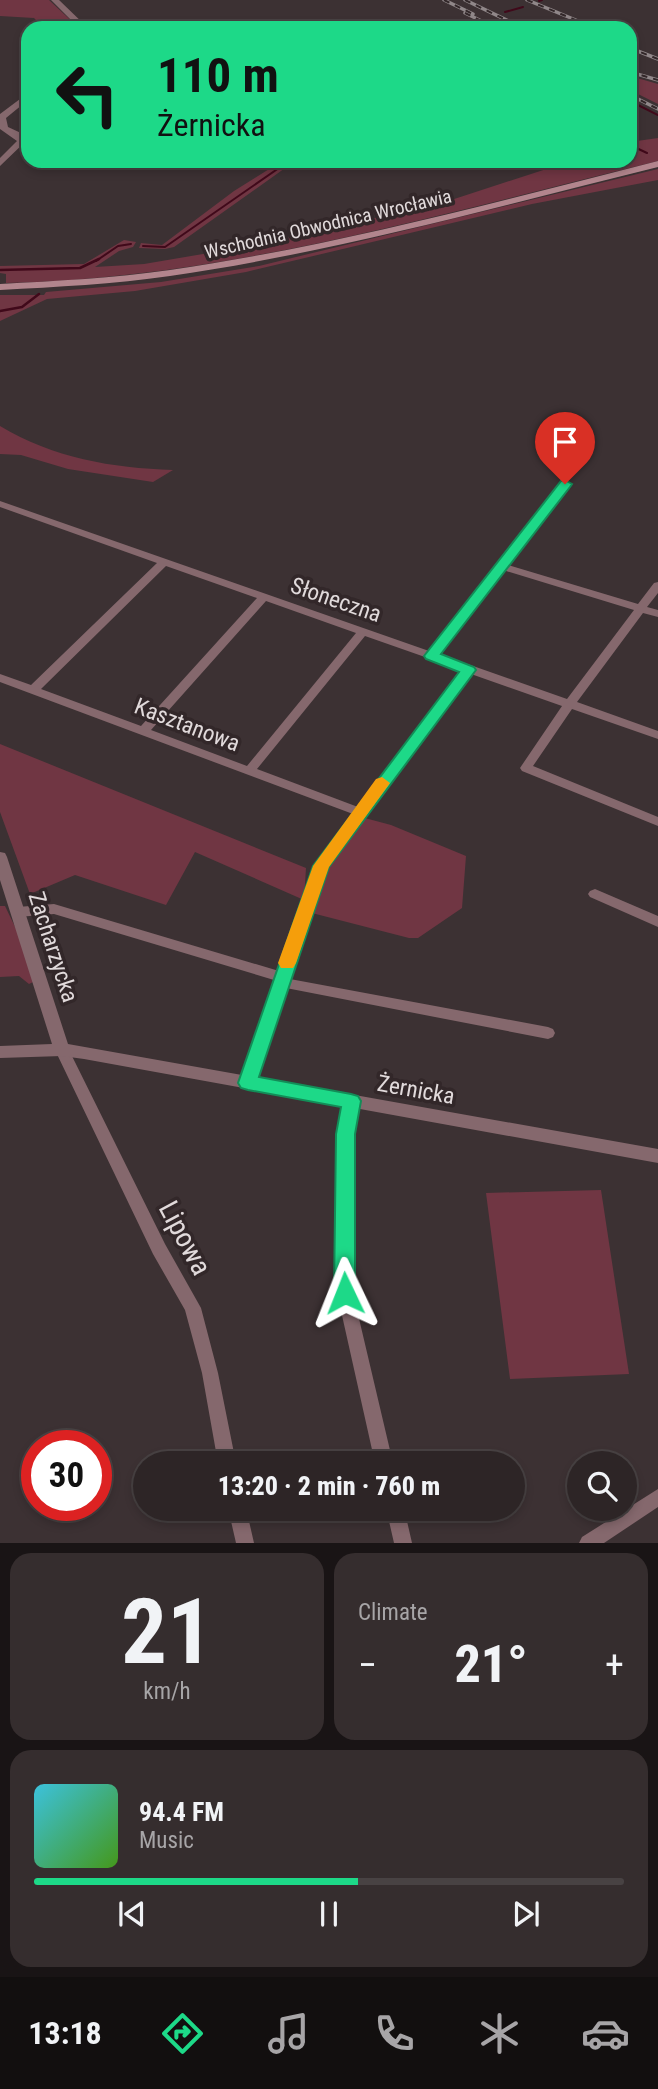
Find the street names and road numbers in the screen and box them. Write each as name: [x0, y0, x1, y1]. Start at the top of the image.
street label: Wschodnia Obwodnica Wrocławia: [202, 184, 454, 264]
street label: Słoneczna: [287, 572, 385, 628]
street label: Kasztanowa: [131, 693, 243, 757]
street label: Zacharzycka: [22, 888, 84, 1006]
street label: Żernicka: [375, 1070, 457, 1110]
street label: Lipowa: [152, 1195, 218, 1281]

